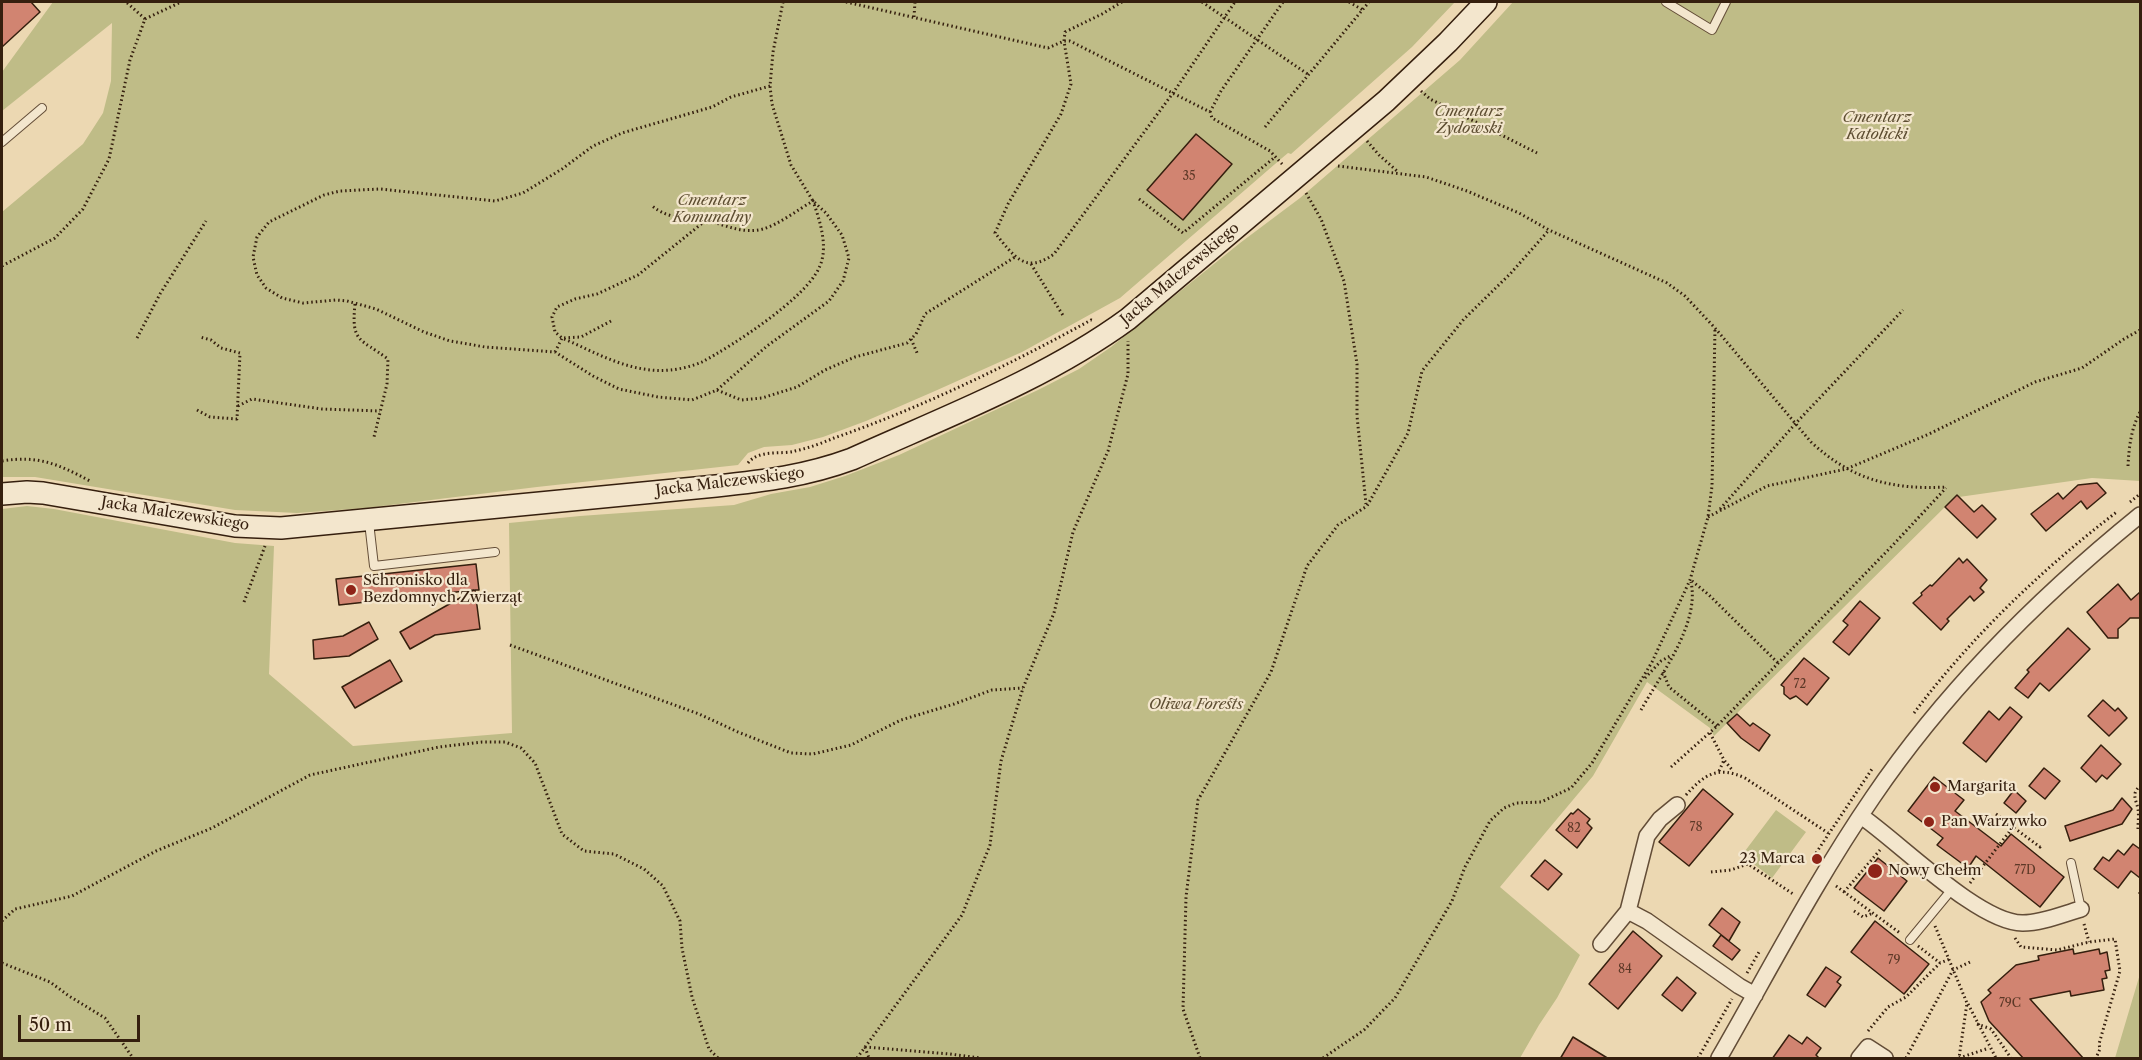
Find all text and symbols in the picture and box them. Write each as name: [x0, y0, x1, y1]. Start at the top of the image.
park label: Cmentarz Żydowski: [1435, 103, 1503, 138]
park label: Cmentarz Katolicki: [1843, 109, 1911, 144]
house number: 35: [1182, 170, 1196, 184]
park label: Cmentarz Komunalny: [673, 192, 751, 227]
street label: Jacka Malczewskiego: [1117, 219, 1243, 329]
street label: Jacka Malczewskiego: [655, 464, 805, 500]
street label: Jacka Malczewskiego: [100, 493, 250, 535]
place label: Schronisko dla Bezdomnych Zwierząt: [363, 572, 522, 607]
marker: Schronisko dla Bezdomnych Zwierząt: [344, 583, 358, 597]
house number: 72: [1794, 678, 1806, 692]
park label: Oliwa Forests: [1149, 696, 1243, 714]
place label: Margarita: [1947, 778, 2016, 796]
marker: Margarita: [1928, 780, 1942, 794]
place label: Pan Warzywko: [1941, 813, 2047, 831]
marker: Pan Warzywko: [1922, 815, 1936, 829]
house number: 78: [1689, 821, 1703, 835]
house number: 82: [1567, 822, 1581, 836]
place label: 23 Marca: [1739, 850, 1805, 868]
marker: 23 Marca: [1810, 852, 1824, 866]
marker: Nowy Chełm: [1866, 862, 1884, 880]
place label: Nowy Chełm: [1888, 862, 1981, 880]
house number: 77D: [2014, 864, 2036, 878]
house number: 79: [1888, 954, 1900, 968]
house number: 84: [1618, 963, 1632, 977]
house number: 79C: [1999, 997, 2021, 1011]
scale bar: [21, 1003, 142, 1041]
text: 50 m: [29, 1014, 72, 1036]

